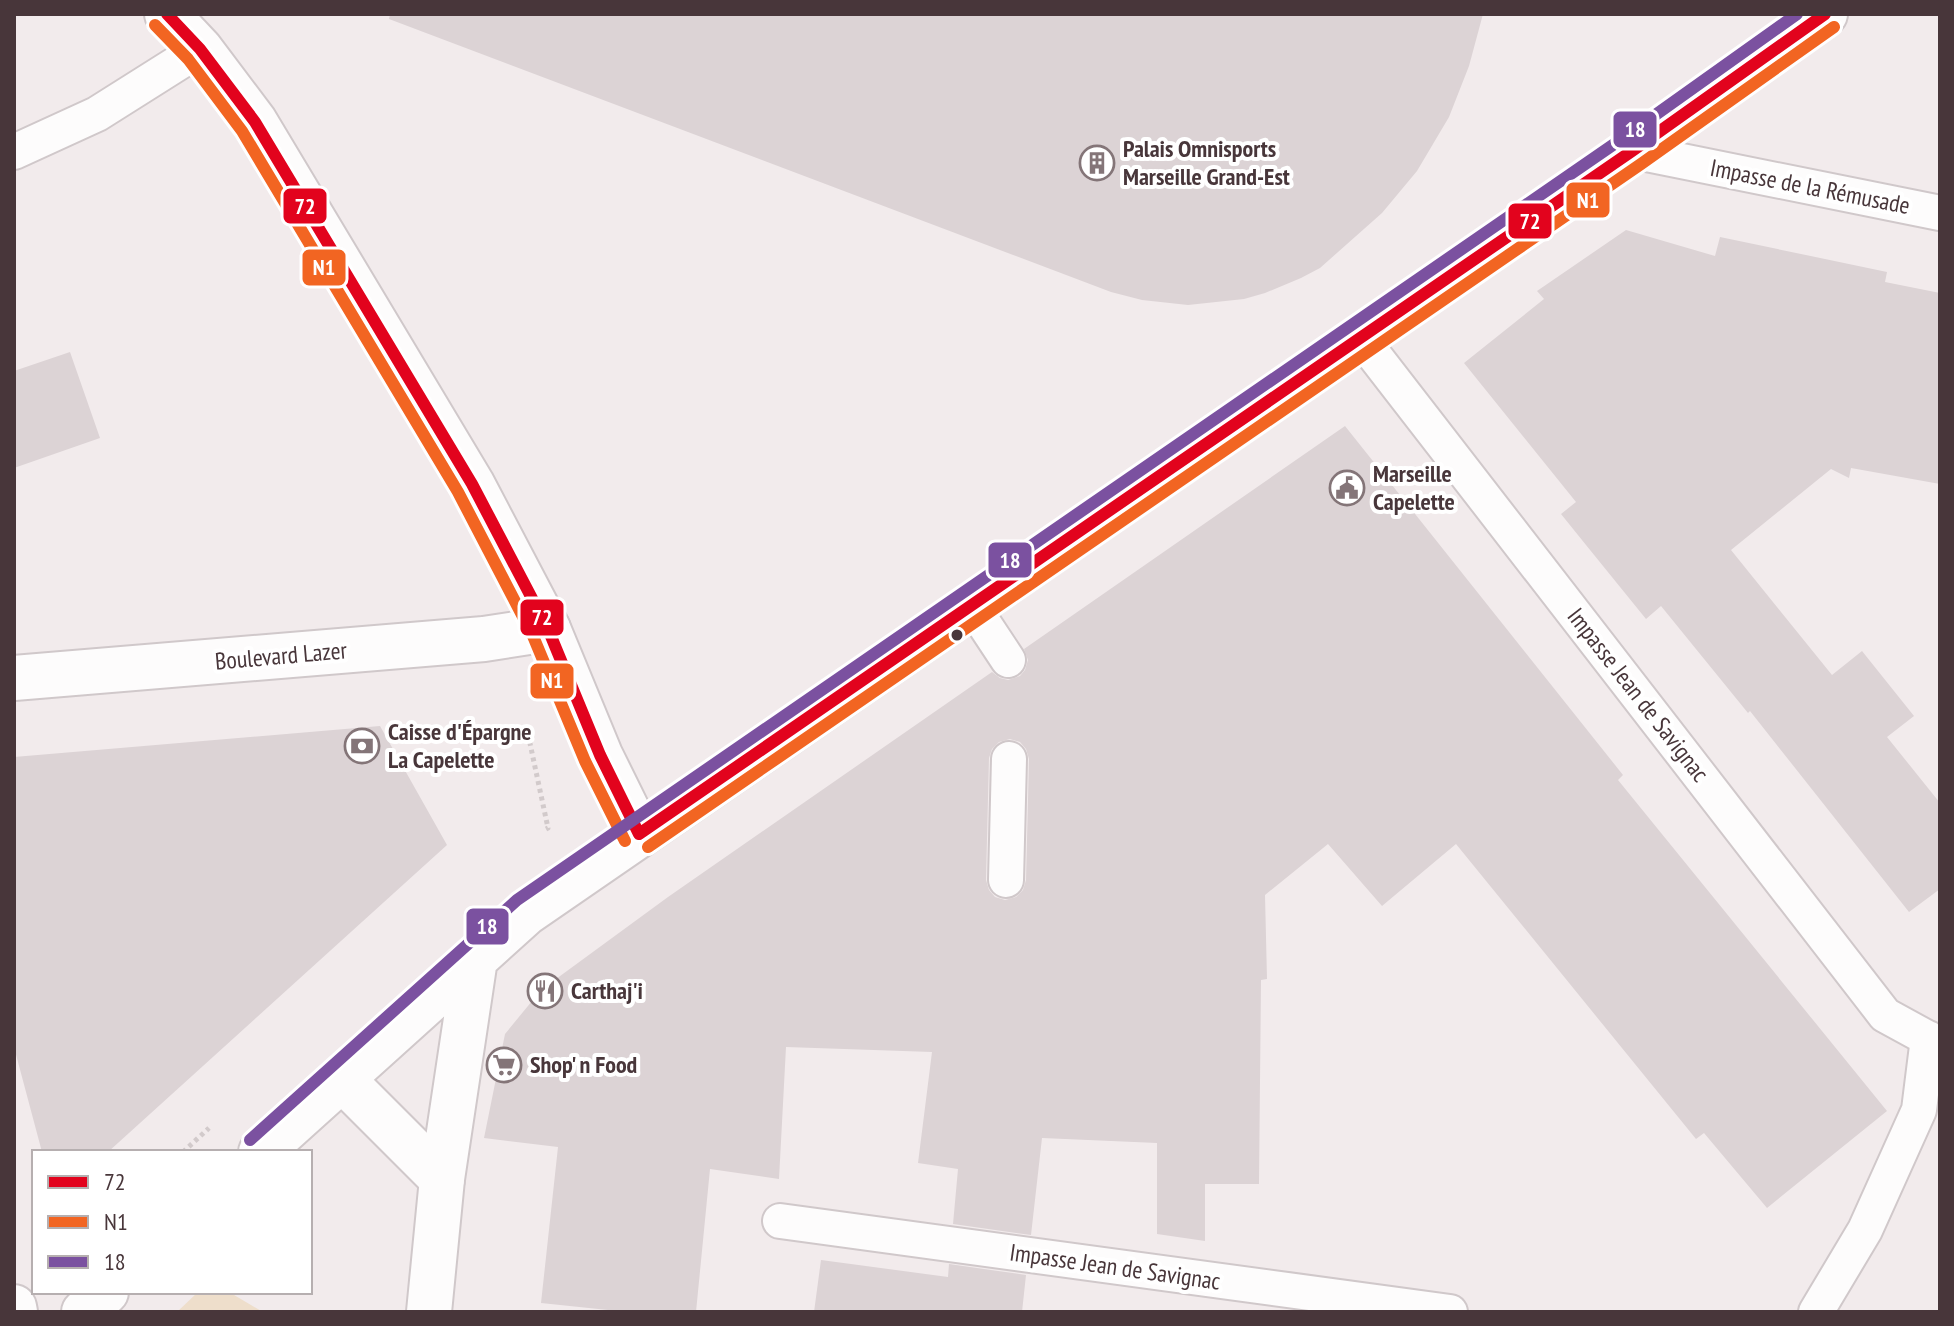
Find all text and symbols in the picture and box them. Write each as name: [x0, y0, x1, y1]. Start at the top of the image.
line badge: 18: [1612, 110, 1658, 149]
text: 18: [1624, 115, 1646, 143]
place label: Palais Omnisports Marseille Grand-Est: [1123, 133, 1290, 192]
building icon: Palais Omnisports Marseille Grand-Est: [1078, 144, 1116, 182]
street label: Impasse de la Rémusade: [1708, 152, 1913, 221]
line badge: N1: [1565, 181, 1611, 219]
text: N1: [1577, 186, 1599, 214]
line badge: 72: [282, 187, 328, 225]
text: 72: [294, 192, 316, 220]
line badge: 72: [1507, 202, 1553, 240]
text: 72: [1519, 207, 1541, 235]
line badge: N1: [301, 248, 347, 287]
text: N1: [313, 253, 335, 281]
place label: Marseille Capelette: [1373, 458, 1455, 517]
public building icon: Marseille Capelette: [1328, 469, 1366, 507]
line badge: 18: [987, 541, 1033, 579]
text: 18: [999, 546, 1021, 574]
line badge: 72: [519, 598, 565, 637]
street label: Impasse Jean de Savignac: [1561, 602, 1716, 788]
text: 72: [531, 603, 553, 631]
unlabelled marker: [949, 627, 965, 643]
street label: Boulevard Lazer: [214, 634, 349, 677]
line badge: N1: [529, 662, 575, 700]
text: N1: [541, 666, 563, 694]
place label: Caisse d'Épargne La Capelette: [388, 716, 532, 775]
bank icon: Caisse d'Épargne La Capelette: [343, 727, 381, 765]
line badge: 18: [465, 907, 510, 946]
text: 18: [476, 912, 498, 940]
restaurant icon: Carthaj'i: [526, 972, 564, 1010]
place label: Carthaj'i: [571, 975, 643, 1006]
supermarket icon: Shop' n Food: [485, 1046, 523, 1084]
place label: Shop' n Food: [530, 1049, 637, 1080]
legend: [32, 1150, 312, 1294]
text: 72: [104, 1166, 126, 1197]
text: N1: [104, 1206, 128, 1237]
street label: Impasse Jean de Savignac: [1008, 1236, 1223, 1297]
text: 18: [104, 1246, 126, 1277]

